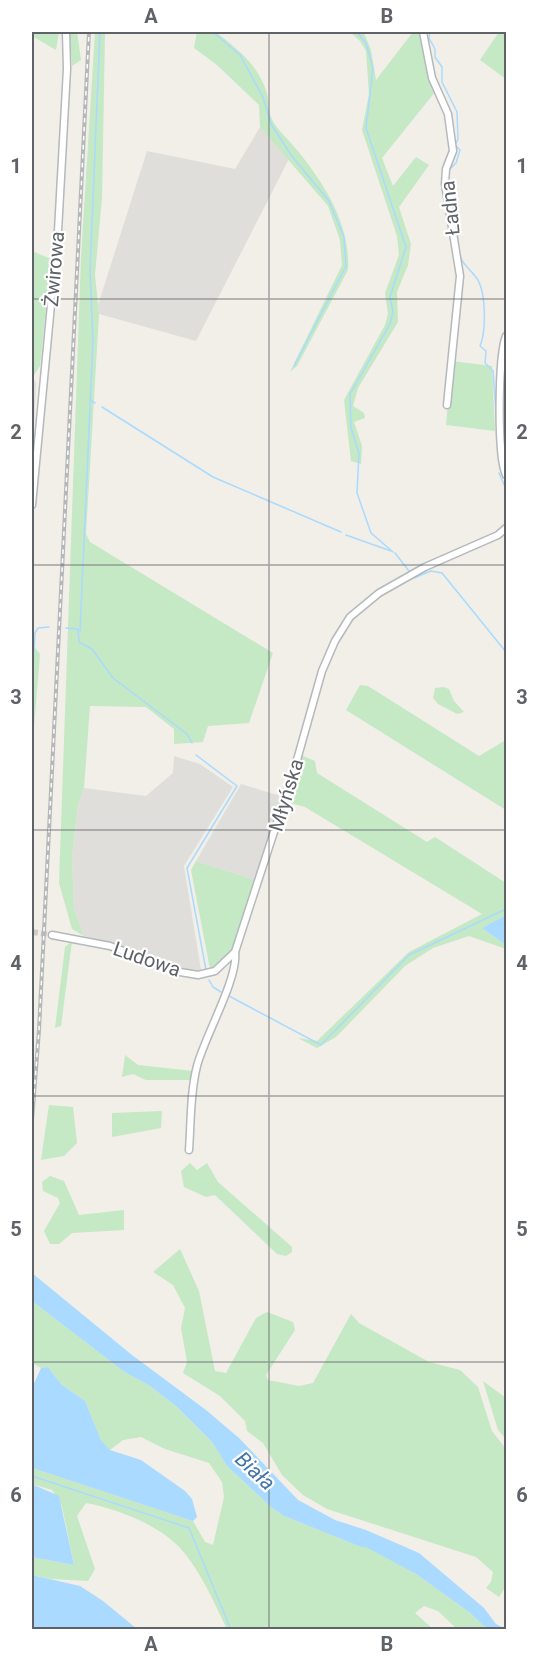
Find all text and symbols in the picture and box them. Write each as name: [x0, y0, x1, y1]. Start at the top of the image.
text: A: [144, 4, 158, 28]
text: B: [381, 4, 393, 28]
text: 1: [10, 154, 22, 178]
text: 1: [516, 154, 528, 178]
street label: Ładna: [435, 179, 465, 237]
street label: Żwirowa: [39, 230, 69, 308]
text: 2: [10, 420, 22, 444]
text: 2: [516, 420, 528, 444]
text: 3: [10, 685, 22, 709]
text: 3: [516, 685, 528, 709]
street label: Młyńska: [264, 756, 308, 834]
street label: Ludowa: [110, 936, 184, 982]
text: 4: [10, 951, 22, 975]
text: 4: [516, 951, 528, 975]
text: 5: [10, 1217, 22, 1241]
text: 5: [516, 1217, 528, 1241]
water label: Biała: [230, 1447, 280, 1495]
text: 6: [10, 1483, 22, 1507]
text: 6: [516, 1483, 528, 1507]
text: A: [144, 1632, 158, 1656]
text: B: [381, 1632, 393, 1656]

